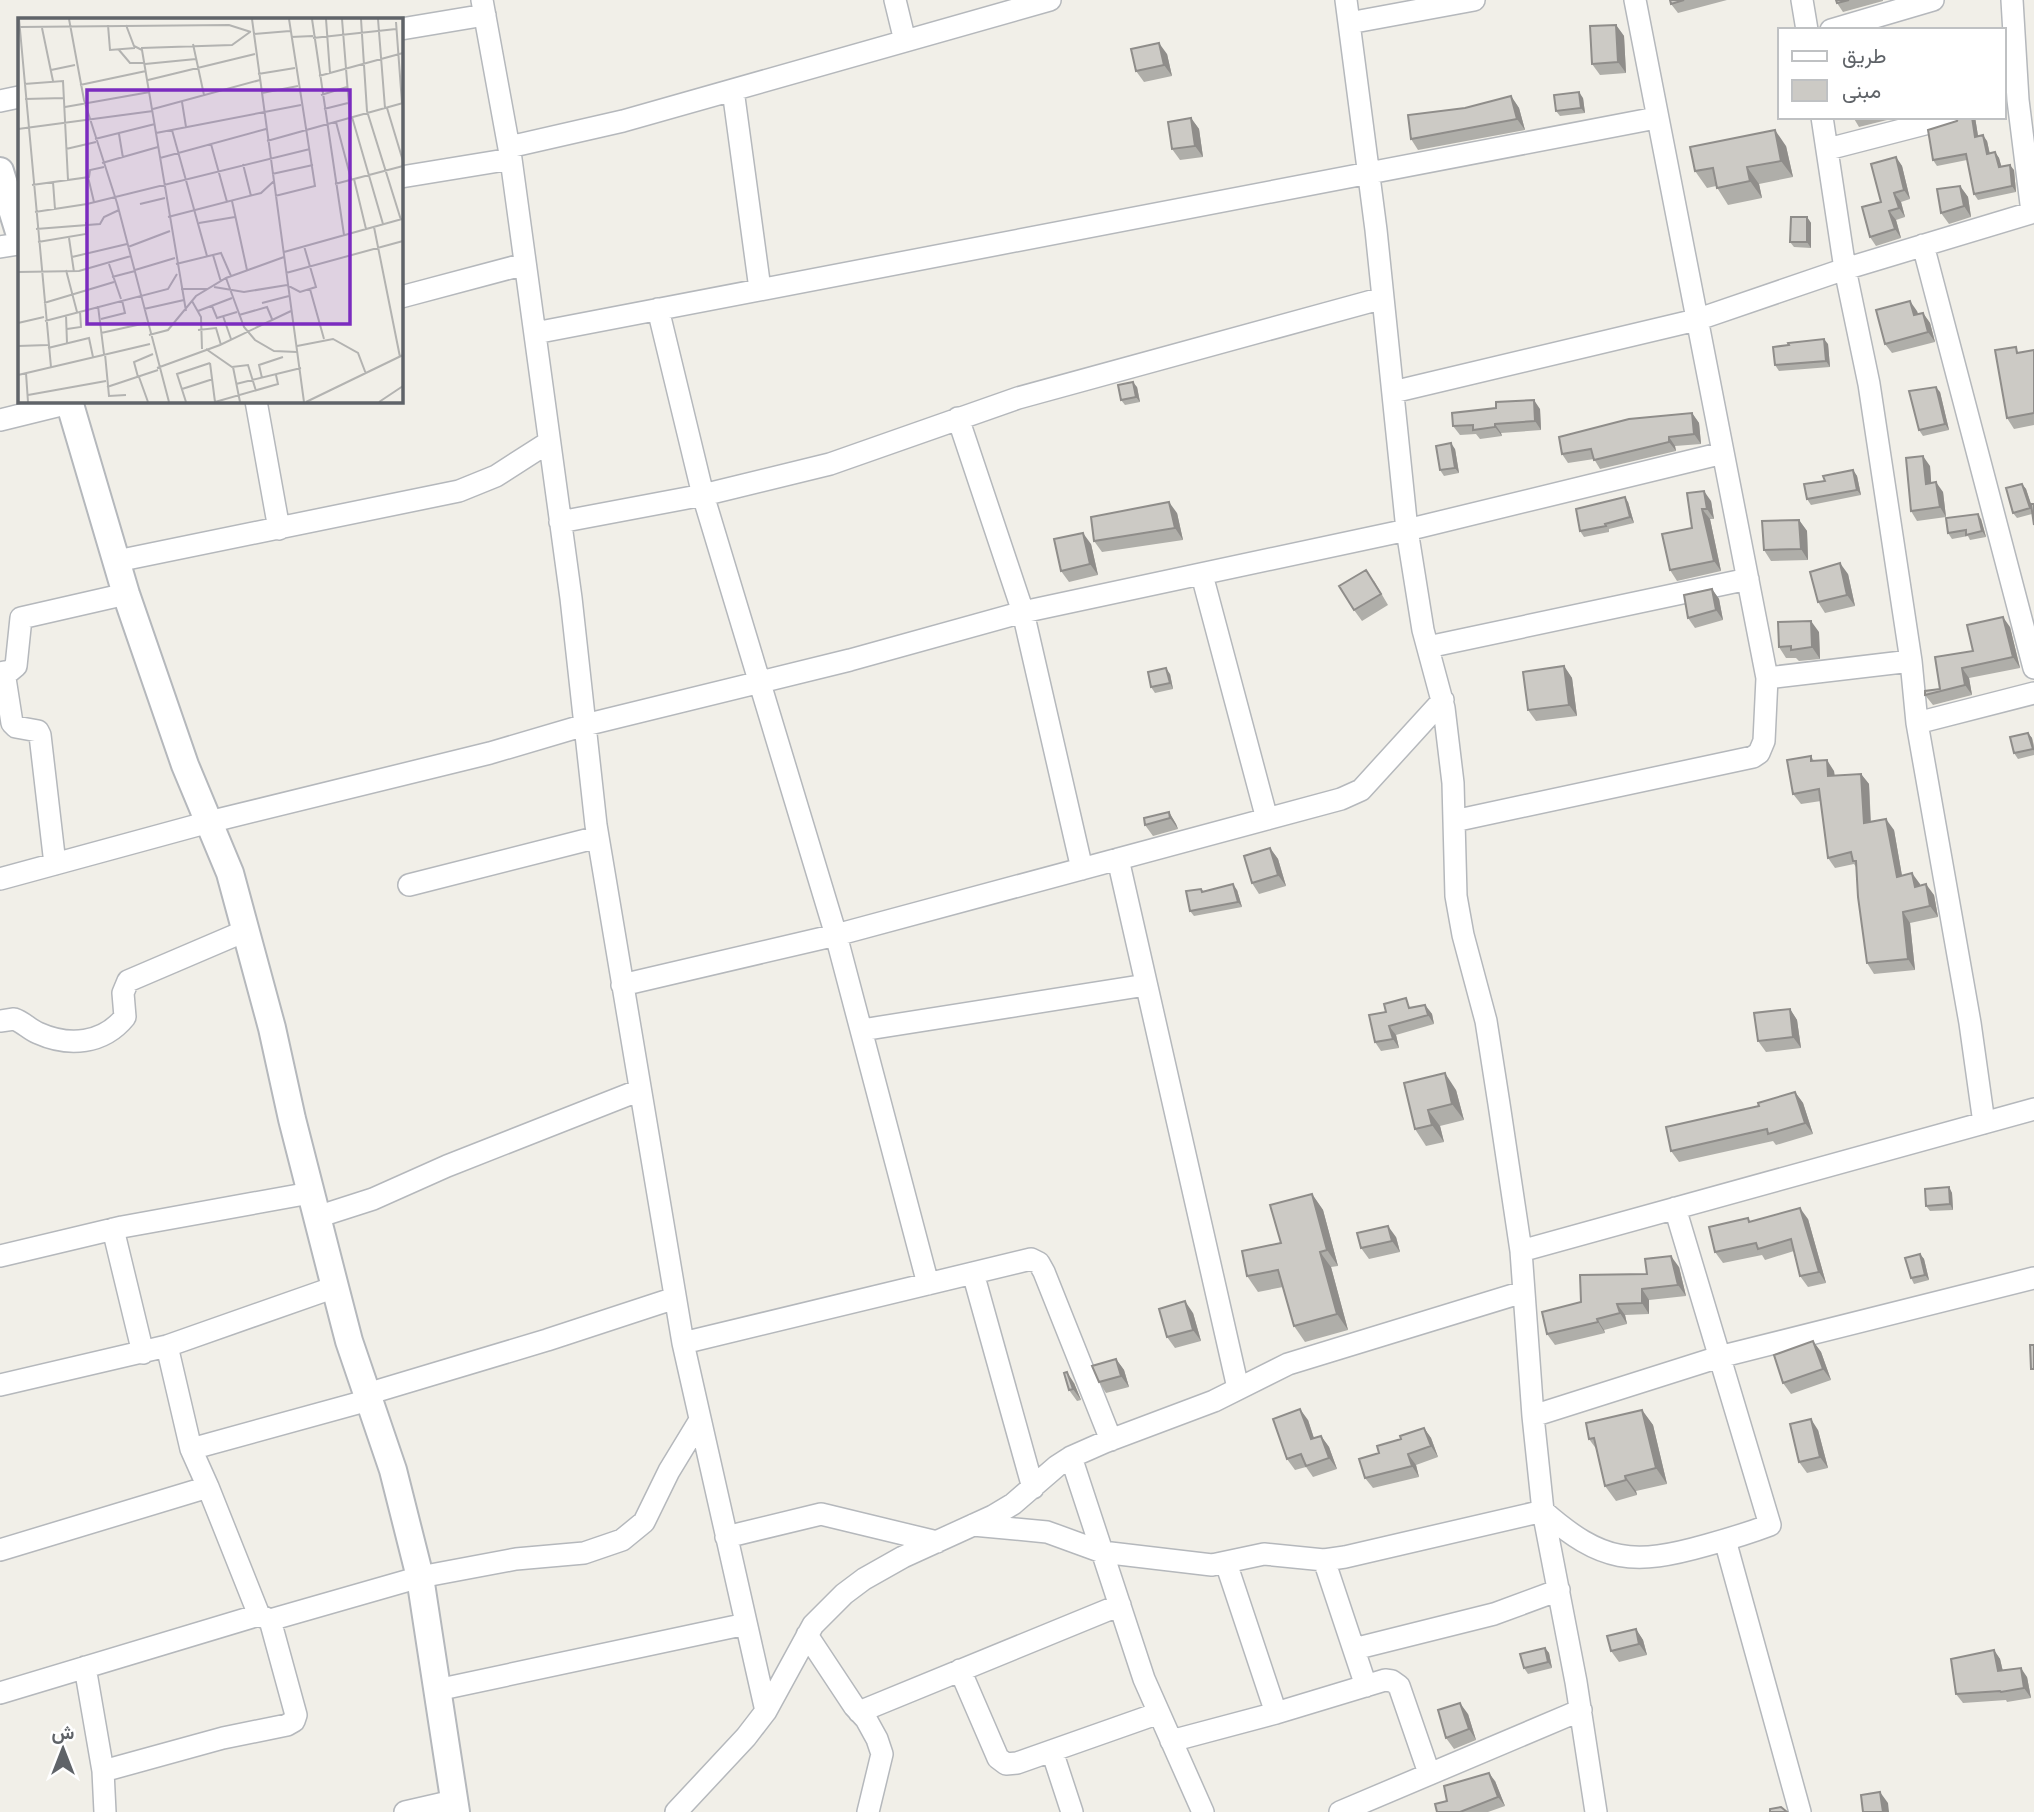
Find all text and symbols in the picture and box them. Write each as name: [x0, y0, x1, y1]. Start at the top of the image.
inset map: [18, 18, 402, 402]
legend: [1778, 28, 2006, 119]
text: طريق: [1842, 42, 1887, 69]
text: مبنى: [1842, 77, 1881, 103]
north arrow: [28, 1714, 98, 1784]
text: ش: [52, 1720, 75, 1744]

